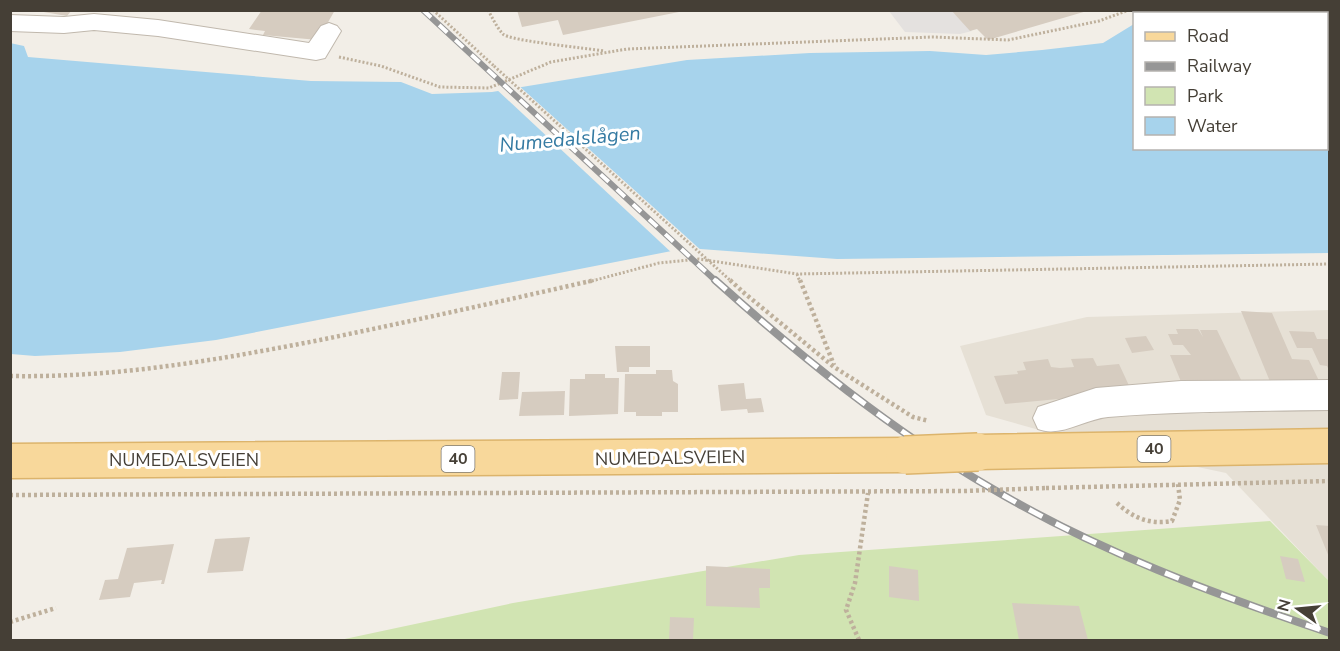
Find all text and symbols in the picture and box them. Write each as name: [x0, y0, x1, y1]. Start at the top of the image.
legend: [1133, 12, 1328, 150]
text: Road: [1187, 24, 1229, 48]
text: Railway: [1187, 54, 1252, 78]
text: Park: [1187, 84, 1224, 108]
text: Water: [1187, 114, 1238, 138]
water label: Numedalslågen: [498, 119, 642, 159]
road number: 40: [1138, 436, 1170, 462]
street label: NUMEDALSVEIEN: [595, 445, 745, 471]
road number: 40: [442, 446, 474, 472]
street label: NUMEDALSVEIEN: [109, 448, 259, 472]
north arrow: [1268, 579, 1328, 639]
text: N: [1272, 597, 1297, 614]

